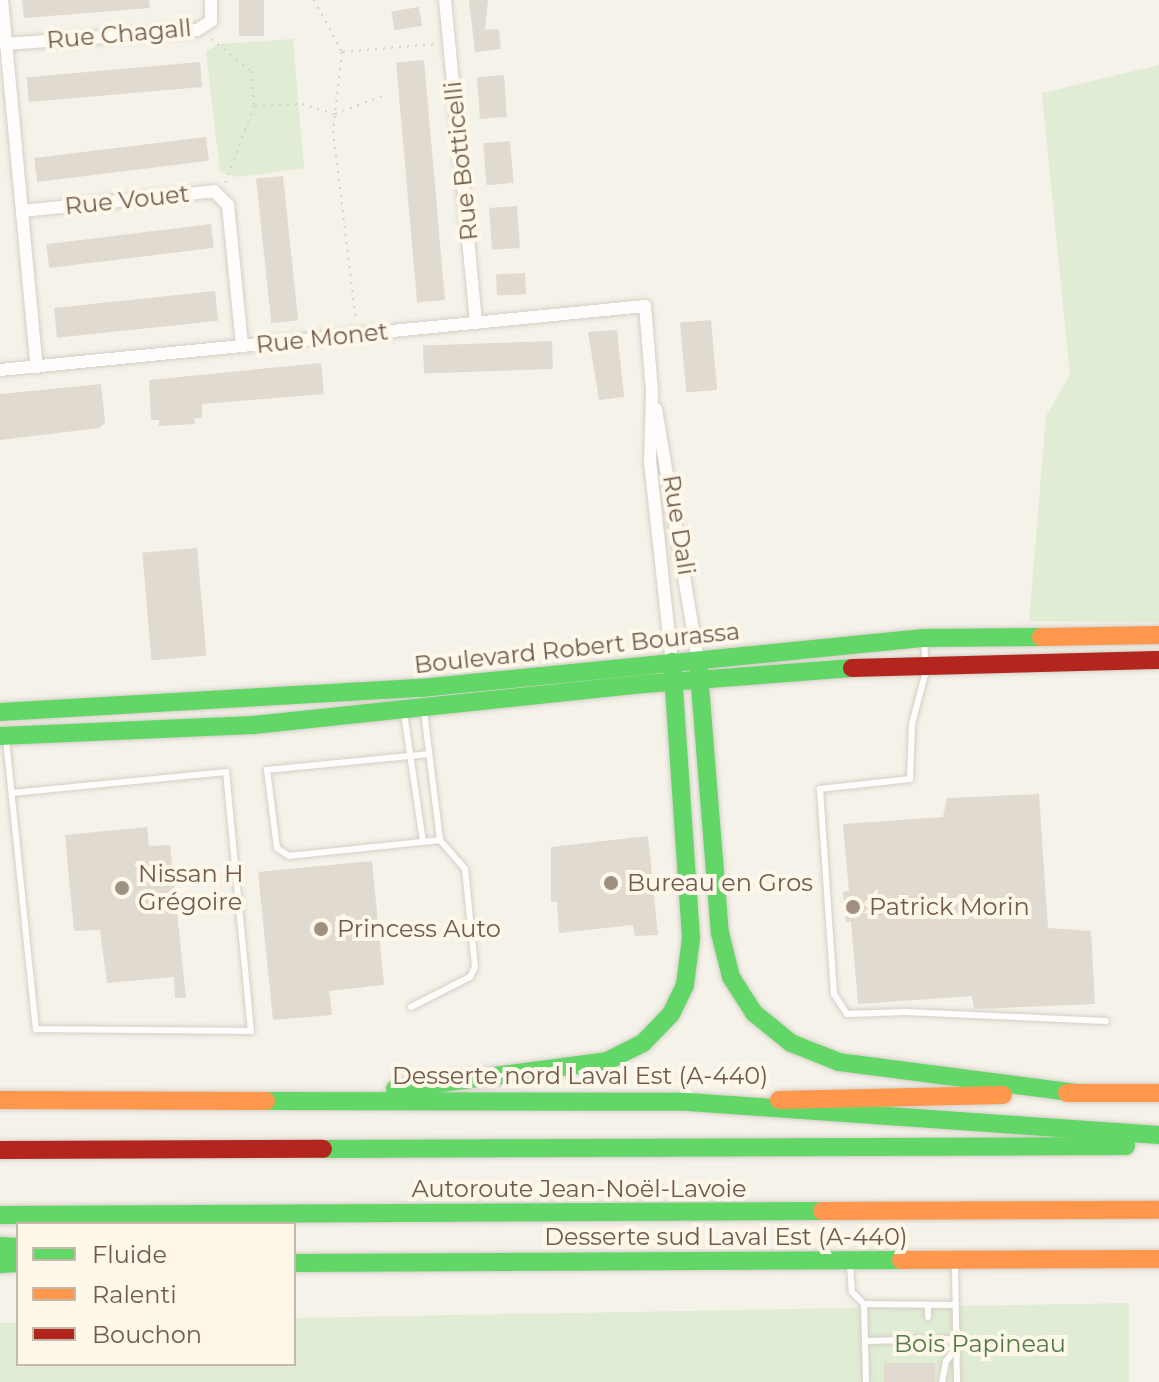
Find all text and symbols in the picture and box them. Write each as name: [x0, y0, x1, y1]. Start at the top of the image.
street label: Rue Chagall: [45, 13, 193, 55]
street label: Rue Botticelli: [438, 80, 484, 242]
street label: Rue Vouet: [63, 179, 191, 221]
street label: Rue Monet: [255, 317, 389, 359]
street label: Rue Dali: [657, 473, 701, 577]
street label: Boulevard Robert Bourassa: [413, 617, 741, 679]
place label: Nissan H Grégoire: [138, 860, 244, 916]
place label: Bureau en Gros: [627, 869, 813, 897]
marker: Bureau en Gros: [602, 874, 620, 892]
marker: Nissan H Grégoire: [113, 879, 131, 897]
place label: Patrick Morin: [869, 893, 1030, 921]
marker: Patrick Morin: [844, 898, 862, 916]
place label: Princess Auto: [337, 915, 501, 943]
marker: Princess Auto: [312, 920, 330, 938]
street label: Desserte nord Laval Est (A-440): [392, 1062, 768, 1090]
street label: Autoroute Jean-Noël-Lavoie: [411, 1175, 747, 1203]
legend: [16, 1222, 296, 1366]
street label: Desserte sud Laval Est (A-440): [544, 1223, 908, 1251]
text: Fluide: [92, 1240, 167, 1269]
text: Ralenti: [92, 1280, 177, 1309]
text: Bouchon: [92, 1320, 202, 1349]
park label: Bois Papineau: [894, 1330, 1066, 1358]

